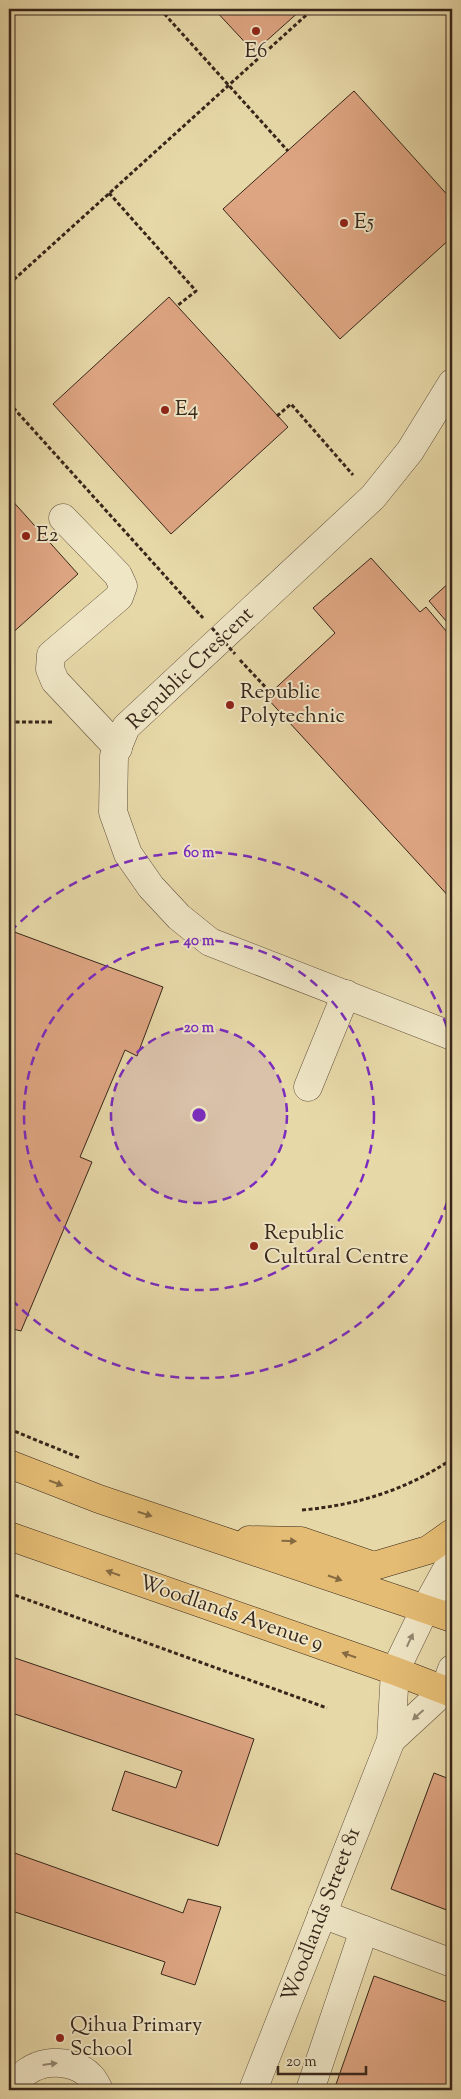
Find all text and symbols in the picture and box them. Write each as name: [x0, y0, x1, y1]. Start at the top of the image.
marker: E6: [250, 25, 262, 37]
place label: E6: [244, 37, 268, 67]
place label: E5: [354, 208, 374, 238]
marker: E5: [338, 217, 350, 229]
place label: E4: [175, 395, 198, 425]
marker: E4: [159, 404, 171, 416]
place label: E2: [36, 521, 59, 551]
marker: E2: [20, 530, 32, 542]
street label: Republic Crescent: [121, 601, 261, 737]
place label: Republic Polytechnic: [240, 678, 345, 732]
marker: Republic Polytechnic: [224, 699, 236, 711]
text: 60 m: [184, 843, 215, 864]
text: 40 m: [183, 931, 215, 952]
text: 20 m: [184, 1018, 215, 1039]
centre of rings: [190, 1106, 208, 1124]
place label: Republic Cultural Centre: [264, 1219, 409, 1273]
marker: Republic Cultural Centre: [248, 1240, 260, 1252]
one-way arrow: [49, 1479, 63, 1487]
one-way arrow: [138, 1511, 153, 1519]
one-way arrow: [281, 1537, 297, 1545]
street label: Woodlands Avenue 9: [135, 1568, 327, 1660]
one-way arrow: [106, 1569, 121, 1576]
one-way arrow: [328, 1575, 343, 1582]
one-way arrow: [406, 1633, 414, 1647]
one-way arrow: [341, 1651, 356, 1659]
one-way arrow: [412, 1709, 424, 1721]
street label: Woodlands Street 81: [275, 1823, 369, 2007]
place label: Qihua Primary School: [70, 2011, 203, 2065]
marker: Qihua Primary School: [54, 2032, 66, 2044]
scale bar: [278, 2044, 366, 2076]
text: 20 m: [286, 2052, 317, 2073]
one-way arrow: [43, 2060, 59, 2068]

